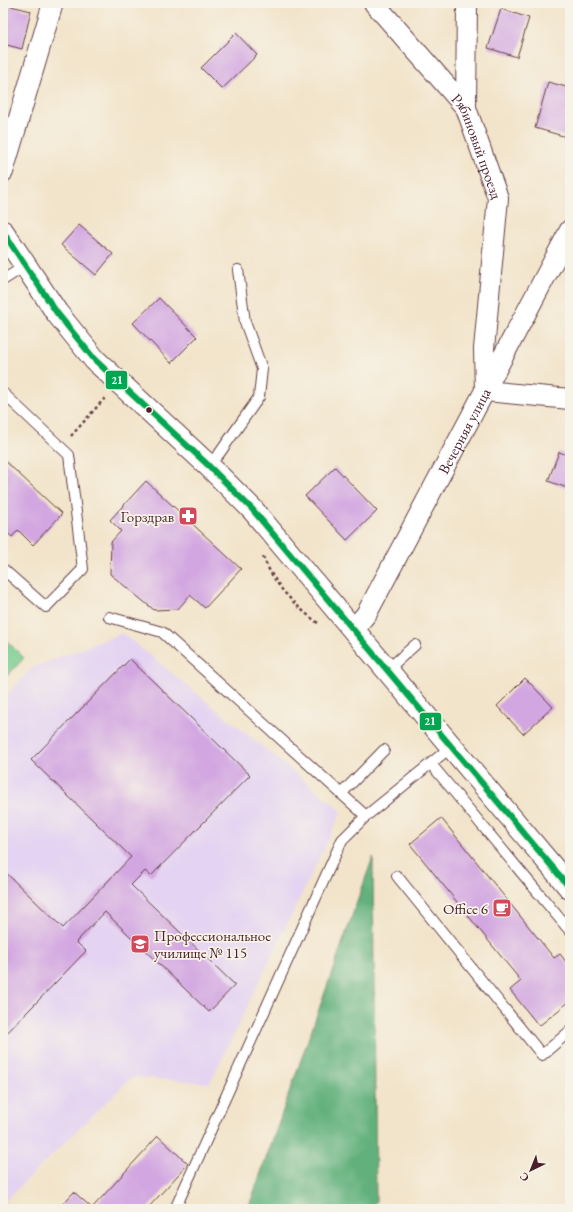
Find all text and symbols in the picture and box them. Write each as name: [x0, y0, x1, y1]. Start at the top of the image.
street label: Рябиновый проезд: [448, 89, 507, 201]
line badge: 21: [105, 370, 128, 390]
text: 21: [111, 373, 123, 387]
street label: Вечерняя улица: [433, 384, 494, 477]
unlabelled marker: [144, 405, 154, 415]
pharmacy icon: Горздрав: [177, 505, 199, 527]
place label: Горздрав: [120, 507, 174, 526]
line badge: 21: [419, 712, 442, 731]
text: 21: [424, 714, 436, 728]
cafe icon: Office 6: [491, 897, 513, 919]
place label: Office 6: [443, 899, 488, 918]
place label: Профессиональное училище № 115: [154, 926, 271, 962]
school or university icon: Профессиональное училище № 115: [129, 933, 151, 955]
north arrow: [511, 1150, 551, 1190]
text: С: [516, 1169, 532, 1185]

